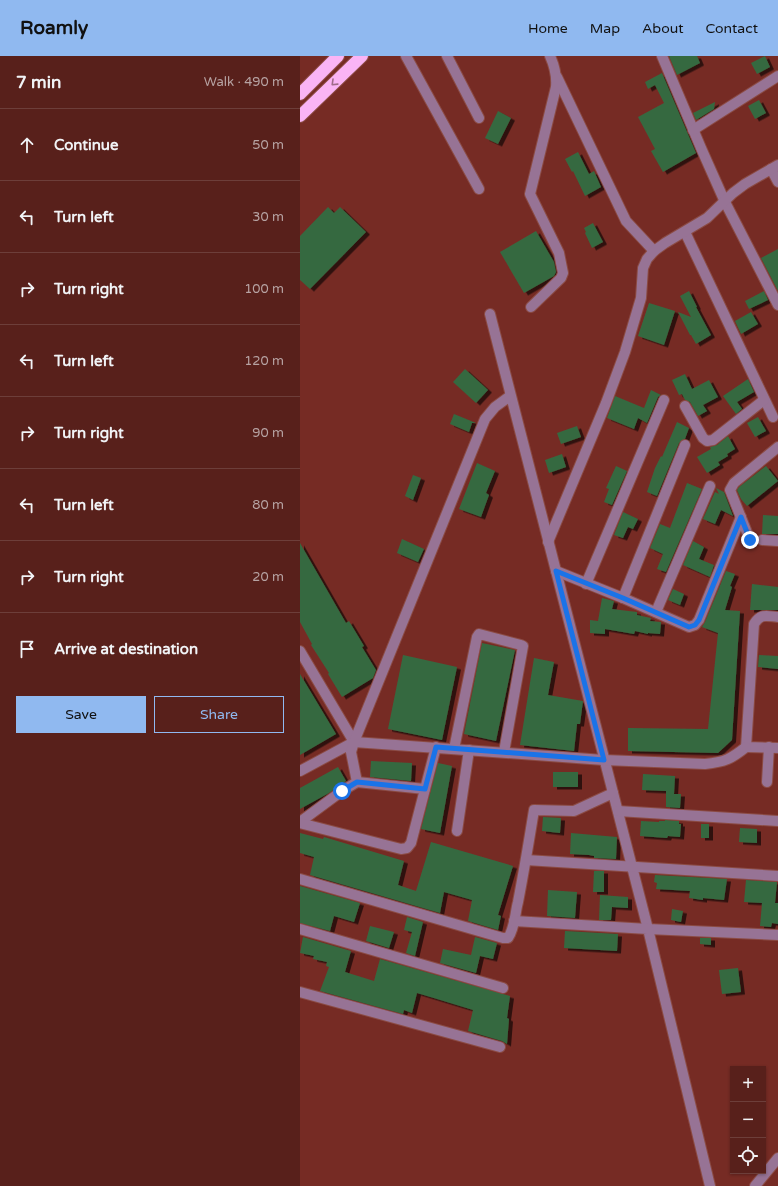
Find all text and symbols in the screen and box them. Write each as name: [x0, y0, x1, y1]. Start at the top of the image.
text: Roamly: [20, 17, 88, 39]
text: Home: [528, 20, 568, 37]
text: Map: [590, 20, 620, 37]
text: About: [642, 20, 684, 37]
text: Contact: [706, 20, 758, 37]
text: 7 min: [16, 72, 61, 93]
text: Walk · 490 m: [204, 74, 284, 90]
one-way arrow: [331, 78, 339, 86]
icon: ahead: [16, 134, 38, 156]
text: Continue: [54, 136, 118, 154]
text: 50 m: [252, 137, 284, 153]
icon: left: [16, 206, 38, 228]
text: Turn left: [54, 208, 114, 226]
text: 30 m: [252, 209, 284, 225]
icon: right: [16, 278, 38, 300]
text: Turn right: [54, 280, 124, 298]
text: 100 m: [244, 281, 284, 297]
icon: left: [16, 350, 38, 372]
text: Turn left: [54, 352, 114, 370]
text: 120 m: [244, 353, 284, 369]
icon: right: [16, 422, 38, 444]
text: Turn right: [54, 424, 124, 442]
text: 90 m: [252, 425, 284, 441]
icon: left: [16, 494, 38, 516]
text: Turn left: [54, 496, 114, 514]
text: 80 m: [252, 497, 284, 513]
route end: [741, 531, 759, 549]
icon: right: [16, 566, 38, 588]
text: Turn right: [54, 568, 124, 586]
text: 20 m: [252, 569, 284, 585]
icon: arrive: [16, 638, 38, 660]
text: Arrive at destination: [54, 640, 198, 658]
button: Save: [16, 696, 146, 733]
button: Share: [154, 696, 284, 733]
route start: [333, 782, 351, 800]
map controls: [730, 1066, 766, 1174]
button: +: [730, 1066, 766, 1102]
button: −: [730, 1102, 766, 1138]
button: locate: [730, 1138, 766, 1174]

